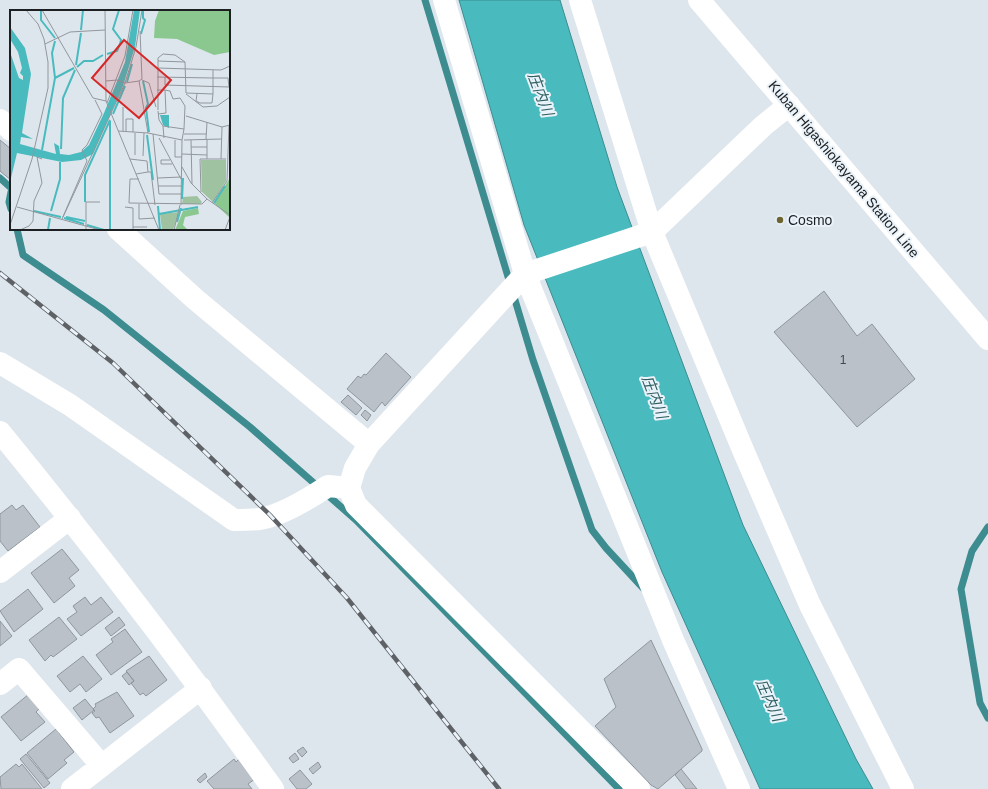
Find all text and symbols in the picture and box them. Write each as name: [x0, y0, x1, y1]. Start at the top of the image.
inset map: [10, 10, 230, 230]
water label: 庄内川: [525, 70, 558, 120]
street label: Kuban Higashiokayama Station Line: [765, 77, 923, 261]
place label: Cosmo: [788, 212, 833, 228]
marker: Cosmo: [775, 215, 785, 225]
house number: 1: [840, 353, 847, 367]
water label: 庄内川: [639, 373, 672, 423]
water label: 庄内川: [753, 676, 788, 726]

